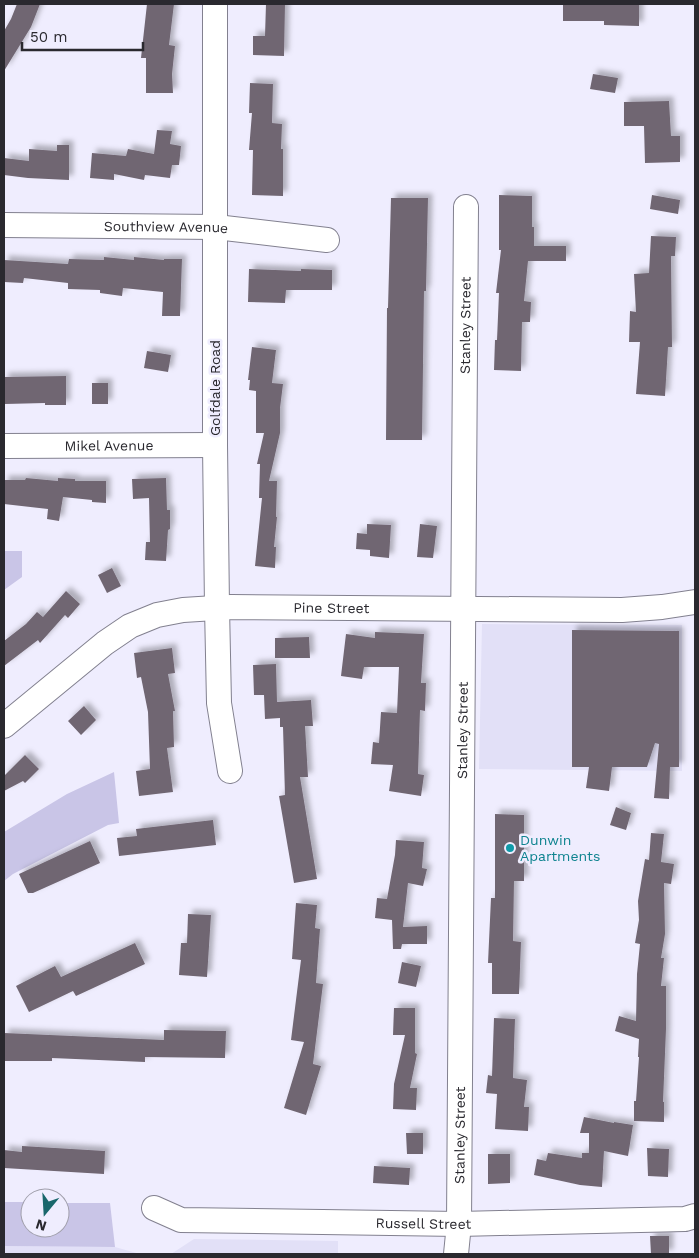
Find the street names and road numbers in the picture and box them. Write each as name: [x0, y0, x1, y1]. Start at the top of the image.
street label: Southview Avenue: [104, 218, 229, 236]
street label: Stanley Street: [457, 276, 474, 374]
street label: Golfdale Road: [207, 340, 223, 436]
street label: Mikel Avenue: [64, 437, 154, 454]
street label: Pine Street: [293, 599, 369, 616]
street label: Stanley Street: [454, 681, 471, 779]
street label: Stanley Street: [451, 1086, 468, 1184]
street label: Russell Street: [375, 1215, 472, 1232]

